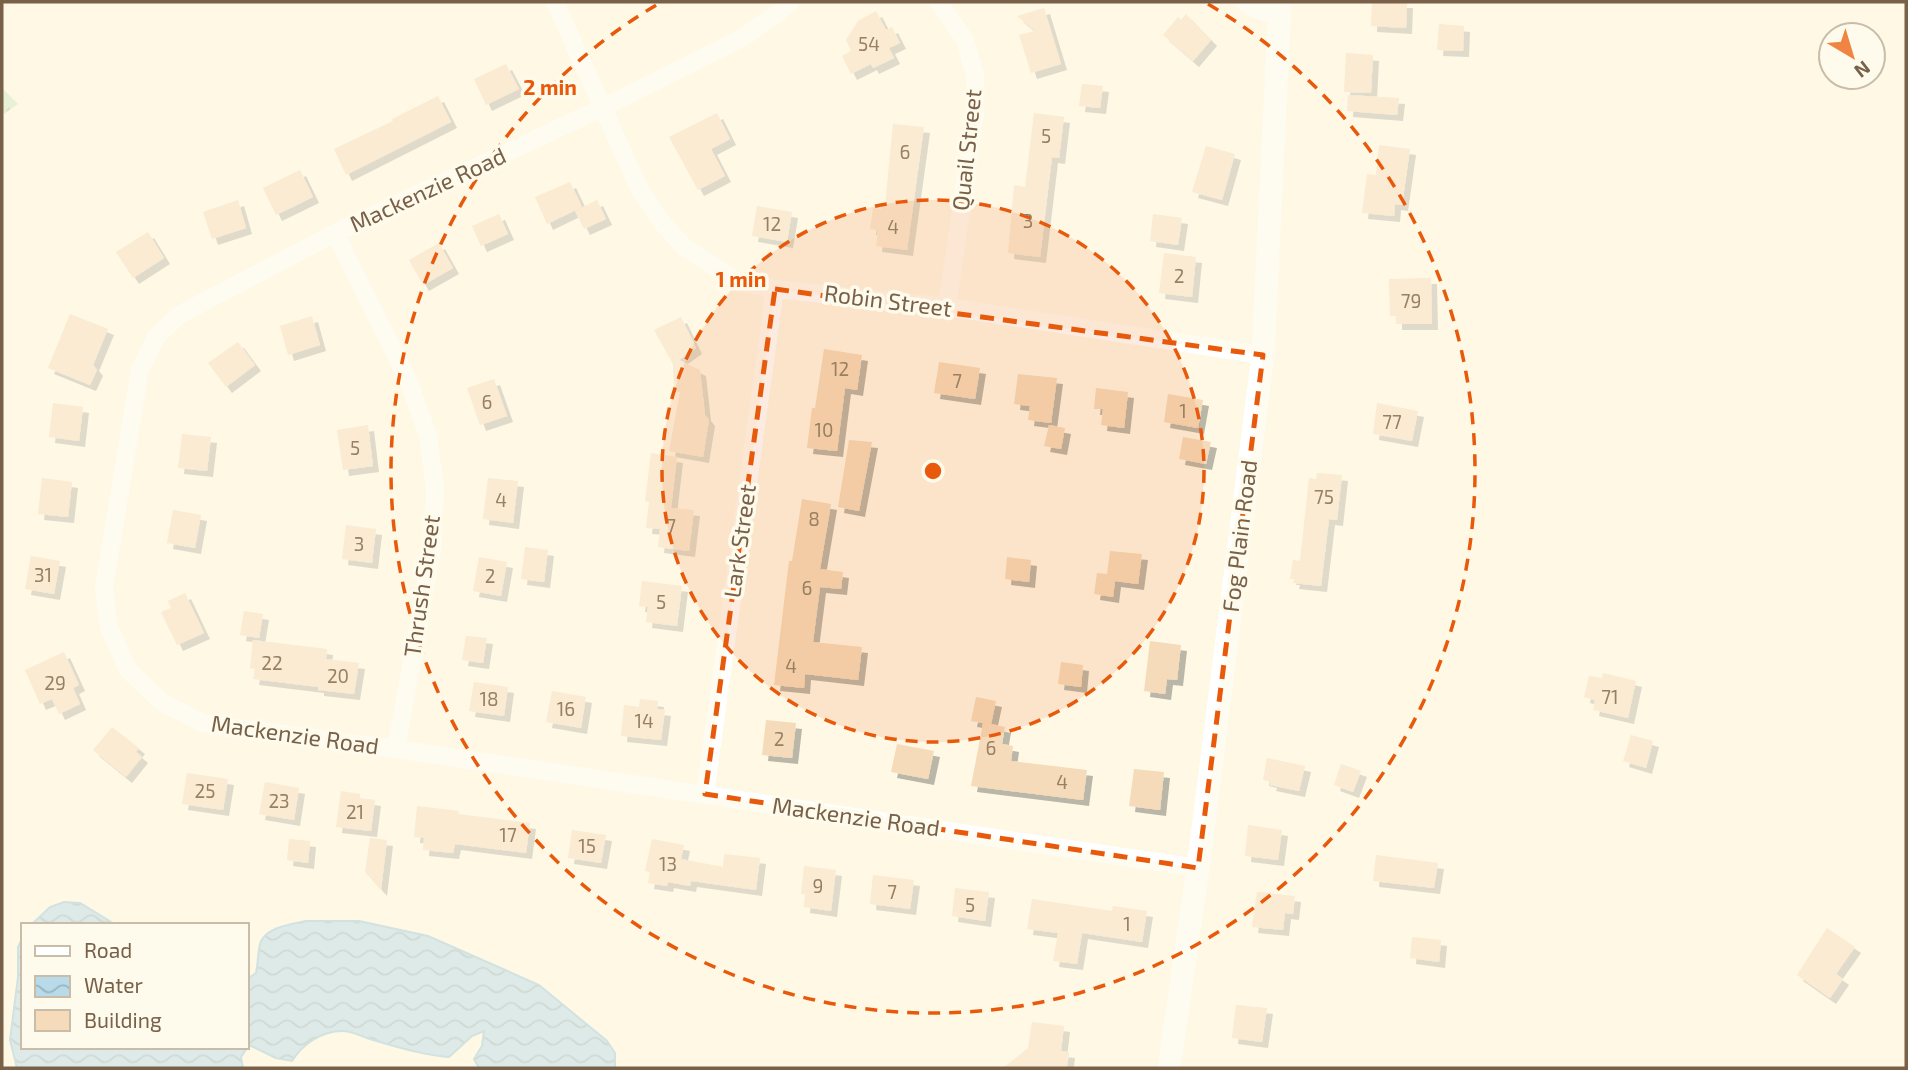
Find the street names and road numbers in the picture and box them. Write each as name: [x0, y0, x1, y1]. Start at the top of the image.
street label: Quail Street: [946, 87, 986, 212]
street label: Mackenzie Road: [345, 141, 510, 237]
street label: Robin Street: [823, 278, 954, 322]
street label: Fog Plain Road: [1216, 458, 1262, 614]
street label: Lark Street: [717, 482, 761, 599]
street label: Thrush Street: [397, 513, 445, 659]
street label: Mackenzie Road: [210, 708, 381, 760]
street label: Mackenzie Road: [771, 790, 942, 842]

